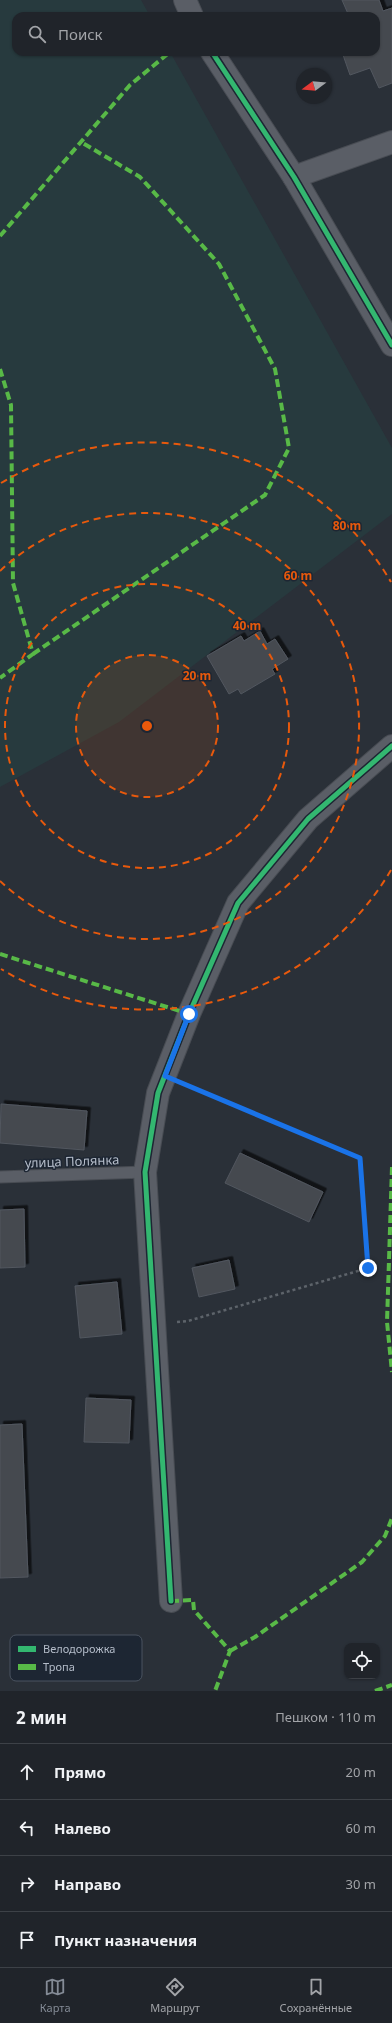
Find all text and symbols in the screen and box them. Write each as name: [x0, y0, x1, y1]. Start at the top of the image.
search box: [12, 12, 380, 56]
icon: search: [26, 23, 48, 45]
text: Поиск: [58, 24, 103, 44]
north arrow: [296, 68, 332, 104]
text: 80 m: [333, 517, 361, 534]
text: 60 m: [284, 567, 312, 584]
text: 40 m: [233, 617, 261, 634]
text: 20 m: [183, 667, 211, 684]
centre of rings: [140, 719, 154, 733]
route start: [180, 1005, 198, 1023]
street label: улица Полянка: [24, 1150, 120, 1172]
route end: [359, 1259, 377, 1277]
legend: [10, 1635, 142, 1681]
text: Велодорожка: [43, 1641, 115, 1656]
map controls: [344, 1643, 380, 1679]
button: locate: [344, 1643, 380, 1679]
text: Тропа: [43, 1659, 75, 1674]
text: 2 мин: [16, 1706, 67, 1729]
text: Пешком · 110 m: [275, 1708, 376, 1726]
icon: ahead: [16, 1761, 38, 1783]
text: Прямо: [54, 1762, 106, 1782]
text: 20 m: [346, 1763, 376, 1781]
icon: left: [16, 1817, 38, 1839]
text: Налево: [54, 1818, 111, 1838]
text: 60 m: [346, 1819, 376, 1837]
icon: right: [16, 1873, 38, 1895]
text: Направо: [54, 1874, 121, 1894]
text: 30 m: [346, 1875, 376, 1893]
icon: arrive: [16, 1929, 38, 1951]
text: Пункт назначения: [54, 1930, 197, 1950]
tab: Карта: [40, 1976, 71, 2015]
tab: Маршрут: [150, 1976, 200, 2015]
tab: Сохранённые: [280, 1976, 352, 2015]

